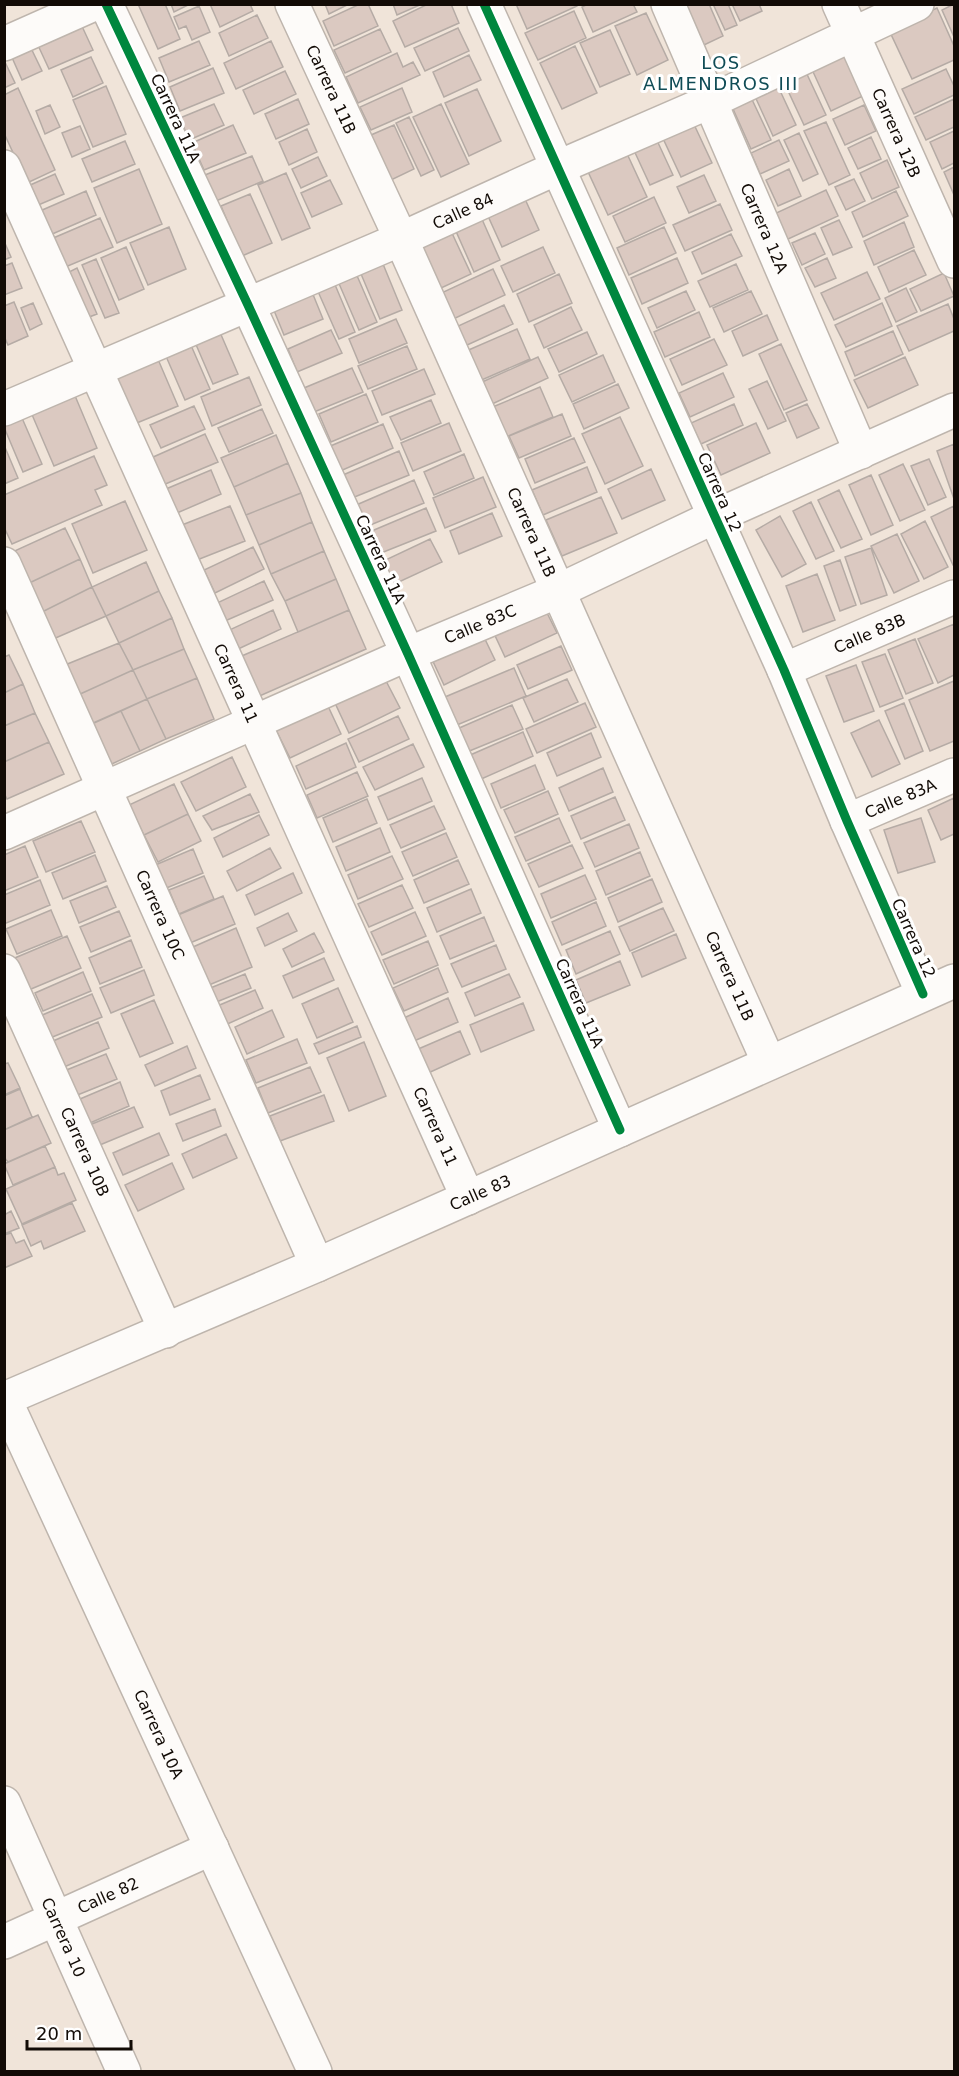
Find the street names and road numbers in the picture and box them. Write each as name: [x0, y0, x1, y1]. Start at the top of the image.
street label: Carrera 11B: [302, 42, 360, 137]
street label: Carrera 11A: [147, 71, 204, 166]
street label: Carrera 12B: [868, 85, 924, 181]
street label: Carrera 12A: [736, 180, 792, 276]
street label: Calle 84: [430, 189, 497, 233]
street label: Carrera 12: [694, 449, 746, 535]
street label: Carrera 11B: [503, 484, 560, 580]
street label: Carrera 11A: [352, 512, 409, 607]
street label: Calle 83C: [441, 601, 519, 648]
street label: Calle 83B: [831, 610, 908, 658]
street label: Carrera 11: [210, 641, 262, 726]
street label: Calle 83A: [862, 775, 939, 822]
street label: Carrera 10C: [132, 867, 188, 963]
street label: Carrera 12: [888, 895, 940, 981]
street label: Carrera 11B: [701, 928, 758, 1024]
street label: Carrera 11A: [551, 955, 608, 1051]
street label: Carrera 11: [409, 1084, 461, 1169]
street label: Carrera 10B: [56, 1104, 113, 1200]
street label: Calle 83: [447, 1171, 514, 1215]
street label: Carrera 10A: [130, 1687, 187, 1782]
street label: Calle 82: [74, 1873, 142, 1918]
street label: Carrera 10: [37, 1895, 89, 1980]

